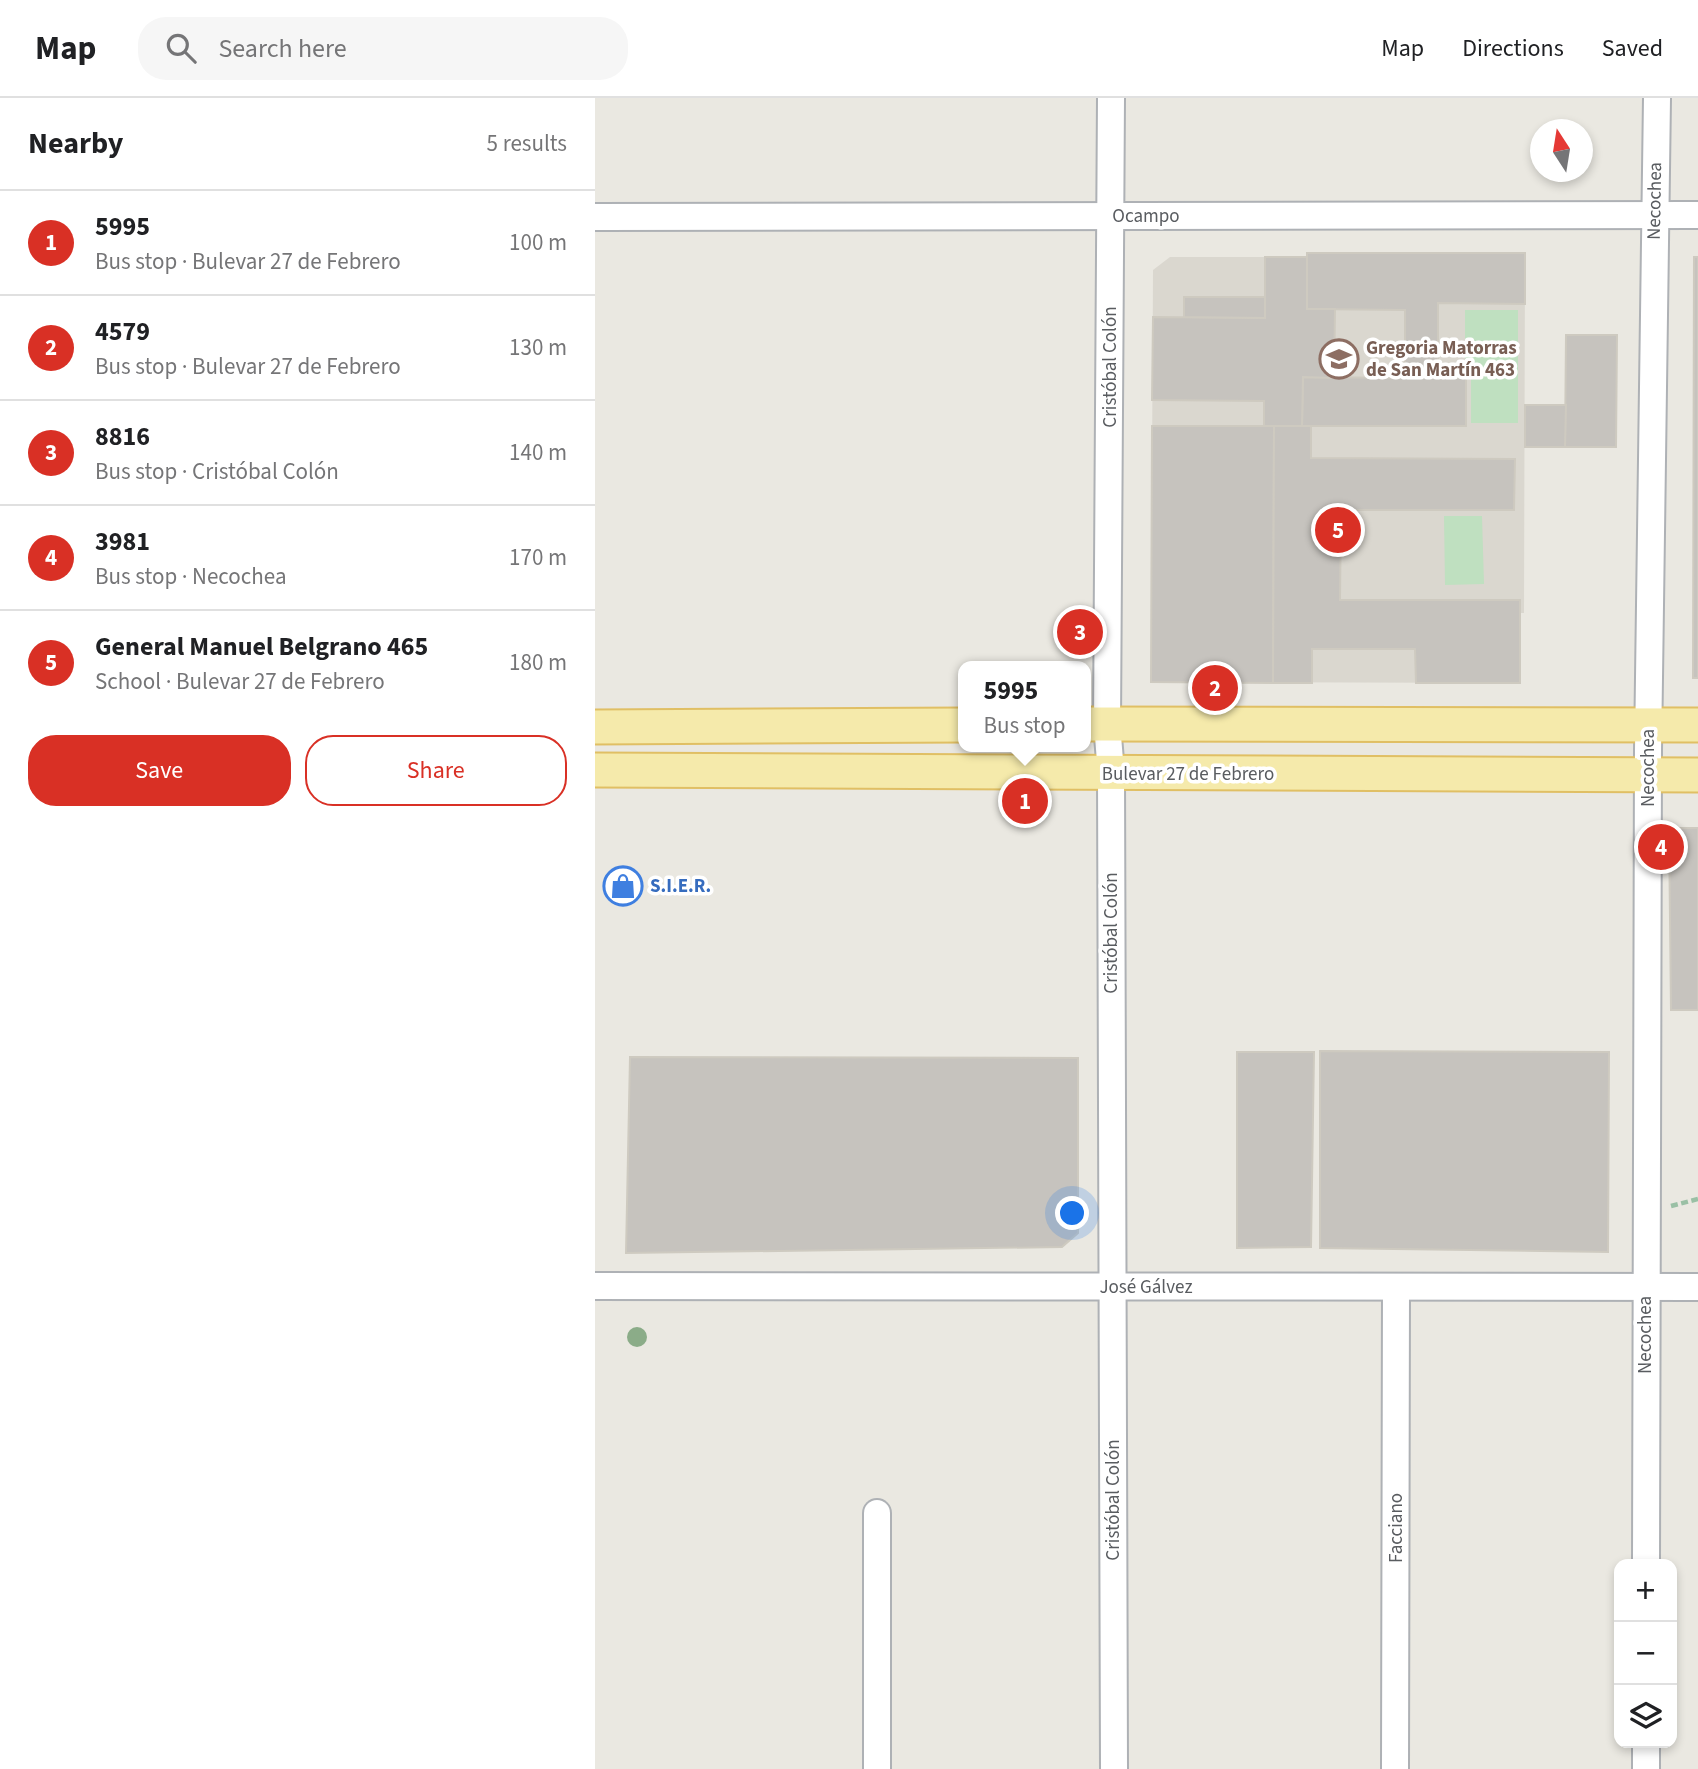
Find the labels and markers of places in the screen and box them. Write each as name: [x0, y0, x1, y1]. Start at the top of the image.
place label: Gregoria Matorras de San Martín 463: [1366, 335, 1517, 384]
school or university icon: Gregoria Matorras de San Martín 463: [1318, 338, 1360, 380]
pin: 5: [1315, 504, 1361, 556]
pin: 3: [1057, 606, 1103, 658]
pin: 2: [1192, 662, 1238, 714]
pin: 1: [1002, 775, 1048, 827]
pin: 4: [1638, 821, 1684, 873]
shop icon: S.I.E.R.: [602, 865, 644, 907]
place label: S.I.E.R.: [650, 873, 711, 900]

